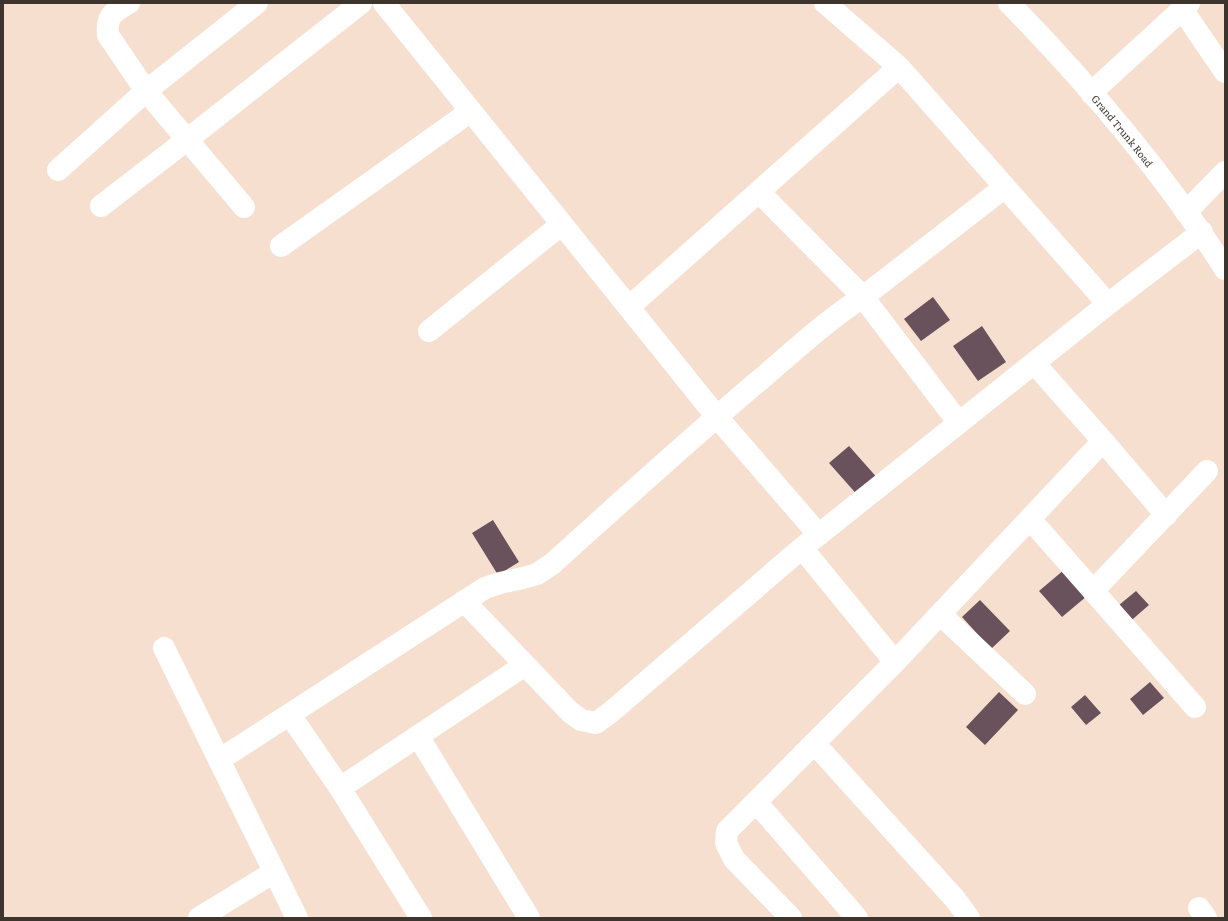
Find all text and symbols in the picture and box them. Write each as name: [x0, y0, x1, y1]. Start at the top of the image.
street label: Grand Trunk Road: [1089, 91, 1157, 170]

